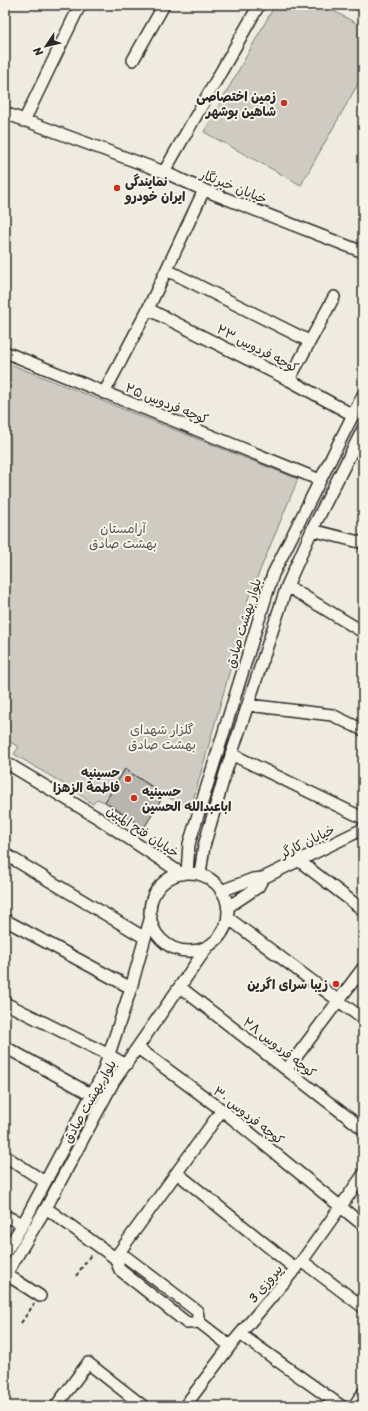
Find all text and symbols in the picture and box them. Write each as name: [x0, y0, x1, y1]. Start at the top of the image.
north arrow: [26, 26, 66, 66]
text: N: [28, 43, 49, 61]
place label: زمین اختصاصی شاهین بوشهر: [196, 85, 276, 123]
marker: زمین اختصاصی شاهین بوشهر: [279, 98, 289, 108]
street label: خیابان خبرنگار: [196, 162, 271, 210]
place label: نمایندگی ایران خودرو: [124, 170, 185, 208]
marker: نمایندگی ایران خودرو: [112, 183, 122, 193]
street label: کوچه فردوس ۲۳: [212, 318, 303, 379]
street label: کوچه فردوس ۲۵: [122, 376, 212, 431]
park label: آرامستان بهشت صادق: [89, 517, 157, 555]
street label: بلوار بهشت صادق: [219, 575, 268, 671]
park label: گلزار شهدای بهشت صادق: [128, 718, 196, 756]
place label: حسینیه فاطمة الزهزا: [53, 761, 120, 799]
marker: حسینیه فاطمة الزهزا: [123, 774, 133, 784]
place label: حسینیه اباعبدالله الحسین: [142, 780, 231, 818]
marker: حسینیه اباعبدالله الحسین: [129, 793, 139, 803]
street label: خیابان فتح المبین: [102, 799, 184, 864]
street label: خیابان کارگر: [275, 818, 339, 865]
place label: زیبا سرای اگرین: [247, 973, 328, 996]
marker: زیبا سرای اگرین: [331, 979, 341, 989]
street label: کوچه فردوس ۲۸: [238, 1011, 322, 1084]
street label: بلوار بهشت صادق: [56, 1055, 123, 1147]
street label: کوچه فردوس ۳۰: [208, 1080, 290, 1151]
street label: پیروزی 3: [242, 1259, 289, 1308]

